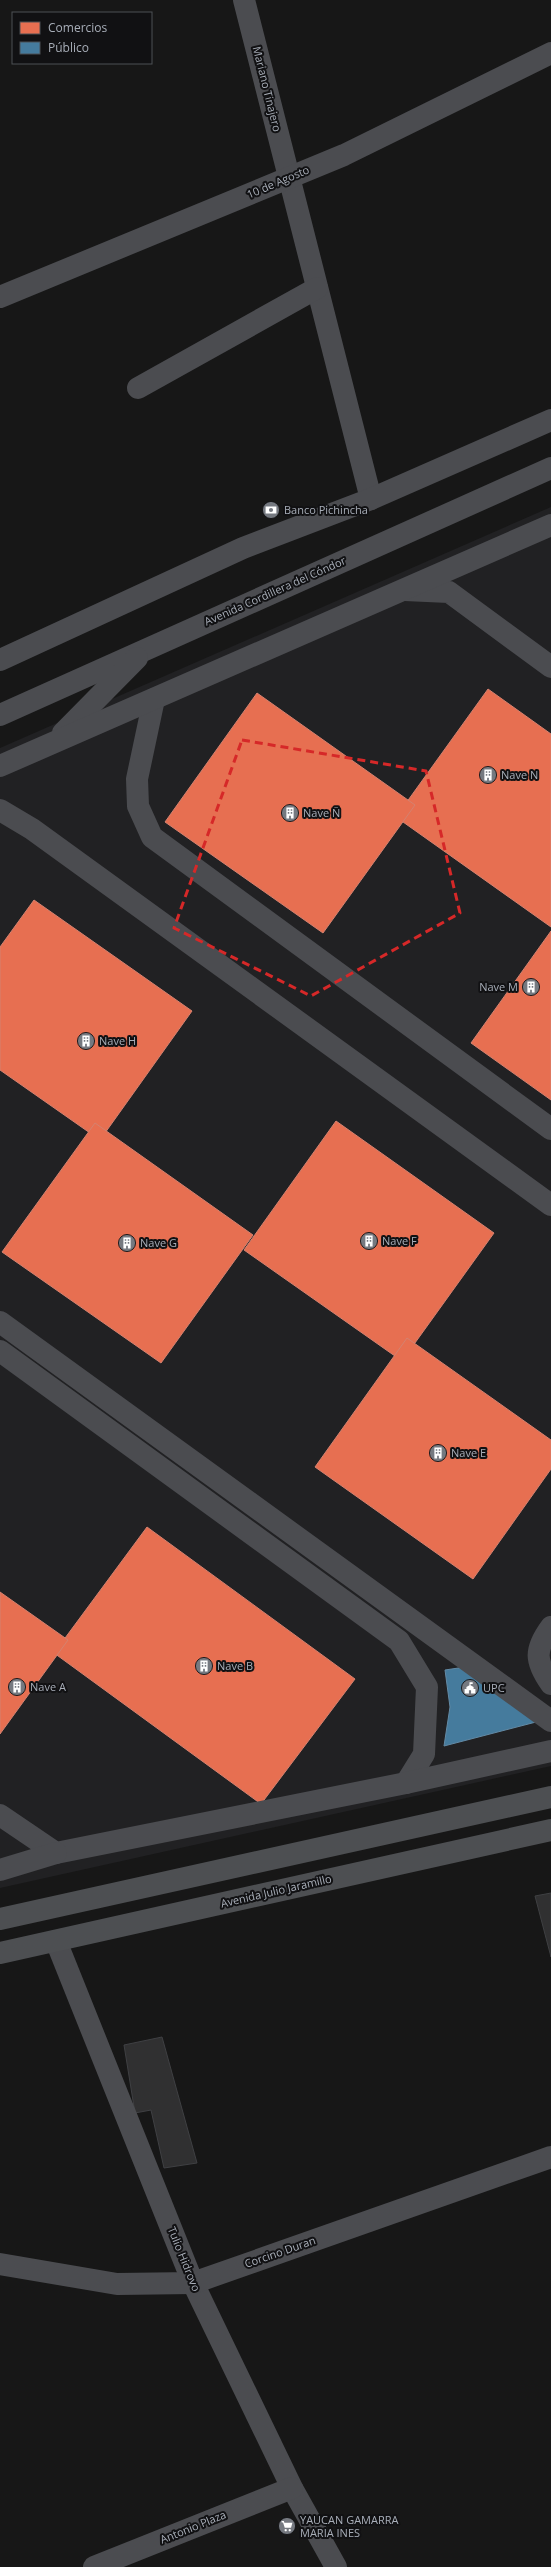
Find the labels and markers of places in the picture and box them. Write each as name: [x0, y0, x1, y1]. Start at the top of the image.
bank icon: Banco Pichincha: [261, 500, 281, 520]
place label: Banco Pichincha: [284, 502, 368, 517]
building icon: Nave N: [478, 765, 498, 785]
place label: Nave N: [501, 767, 538, 782]
building icon: Nave Ñ: [280, 803, 300, 823]
place label: Nave Ñ: [303, 805, 340, 820]
building icon: Nave M: [521, 977, 541, 997]
place label: Nave M: [479, 979, 518, 994]
building icon: Nave H: [76, 1031, 96, 1051]
place label: Nave H: [99, 1033, 136, 1048]
building icon: Nave F: [359, 1231, 379, 1251]
building icon: Nave G: [117, 1233, 137, 1253]
place label: Nave F: [382, 1233, 417, 1248]
place label: Nave G: [140, 1235, 177, 1250]
building icon: Nave E: [428, 1443, 448, 1463]
place label: Nave E: [451, 1445, 486, 1460]
building icon: Nave B: [194, 1656, 214, 1676]
place label: Nave B: [217, 1658, 253, 1673]
building icon: Nave A: [7, 1677, 27, 1697]
public building icon: UPC: [460, 1678, 480, 1698]
place label: Nave A: [30, 1679, 66, 1694]
place label: UPC: [483, 1680, 505, 1695]
place label: YAUCAN GAMARRA MARIA INES: [300, 2512, 399, 2540]
supermarket icon: YAUCAN GAMARRA MARIA INES: [277, 2516, 297, 2536]

